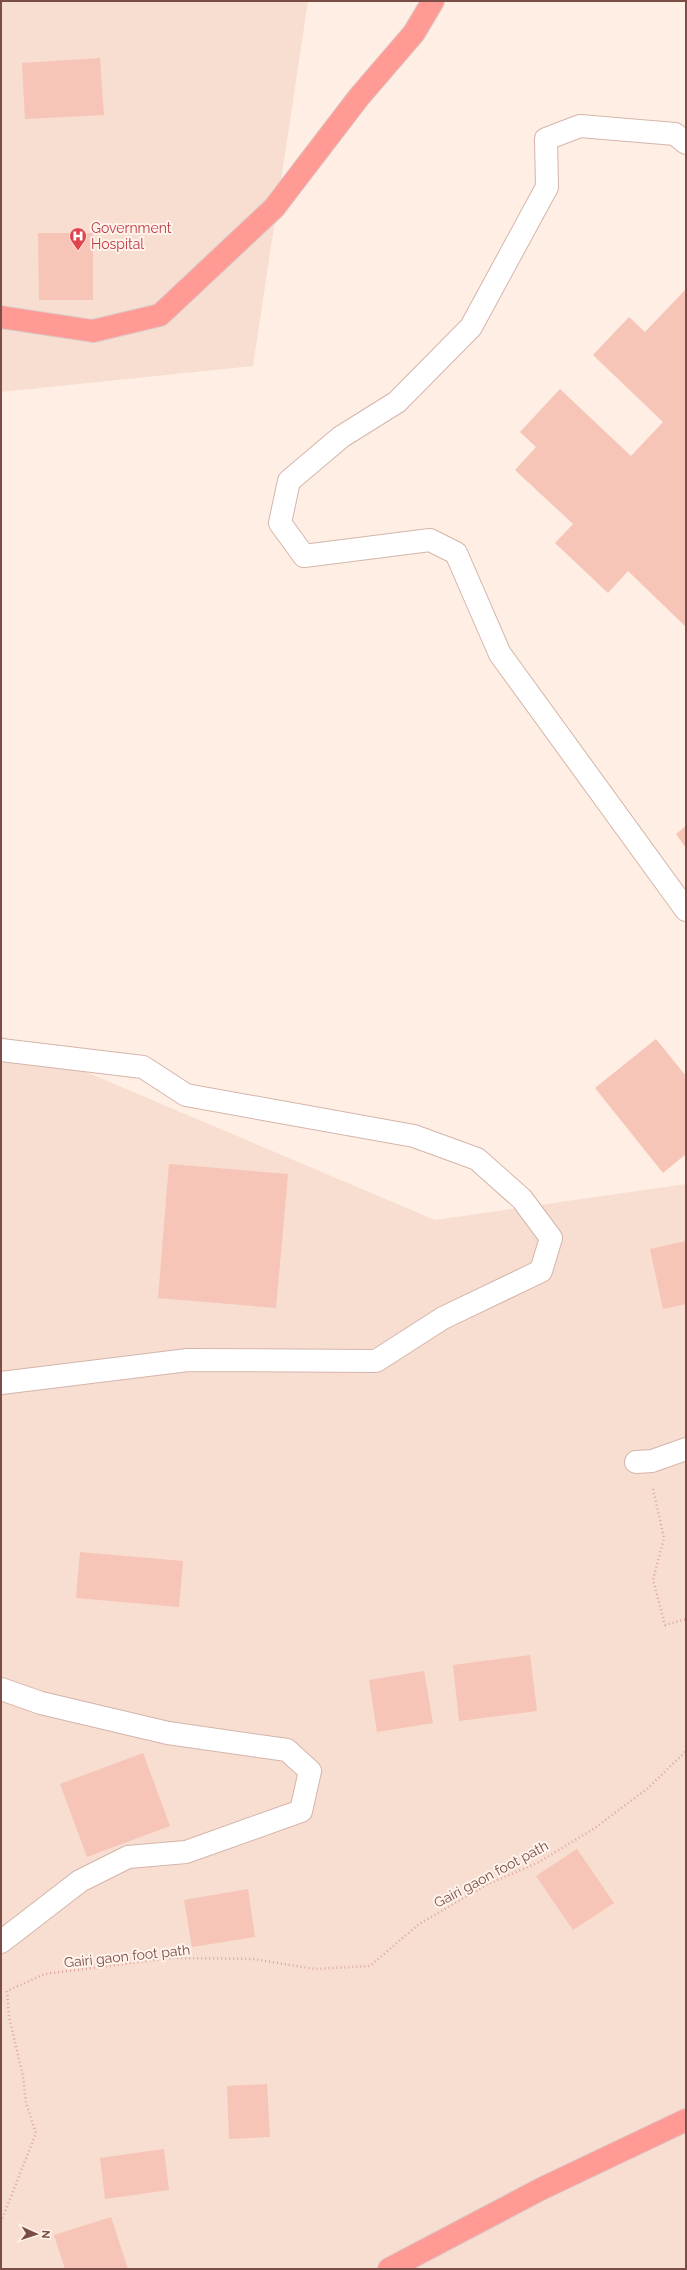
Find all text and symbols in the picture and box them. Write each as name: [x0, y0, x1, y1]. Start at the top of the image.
place label: Government Hospital: [91, 220, 172, 252]
hospital icon: Government Hospital: [68, 226, 88, 251]
street label: Gairi gaon foot path: [431, 1837, 551, 1911]
street label: Gairi gaon foot path: [63, 1941, 191, 1971]
north arrow: [16, 2214, 56, 2254]
text: N: [39, 2230, 52, 2239]

